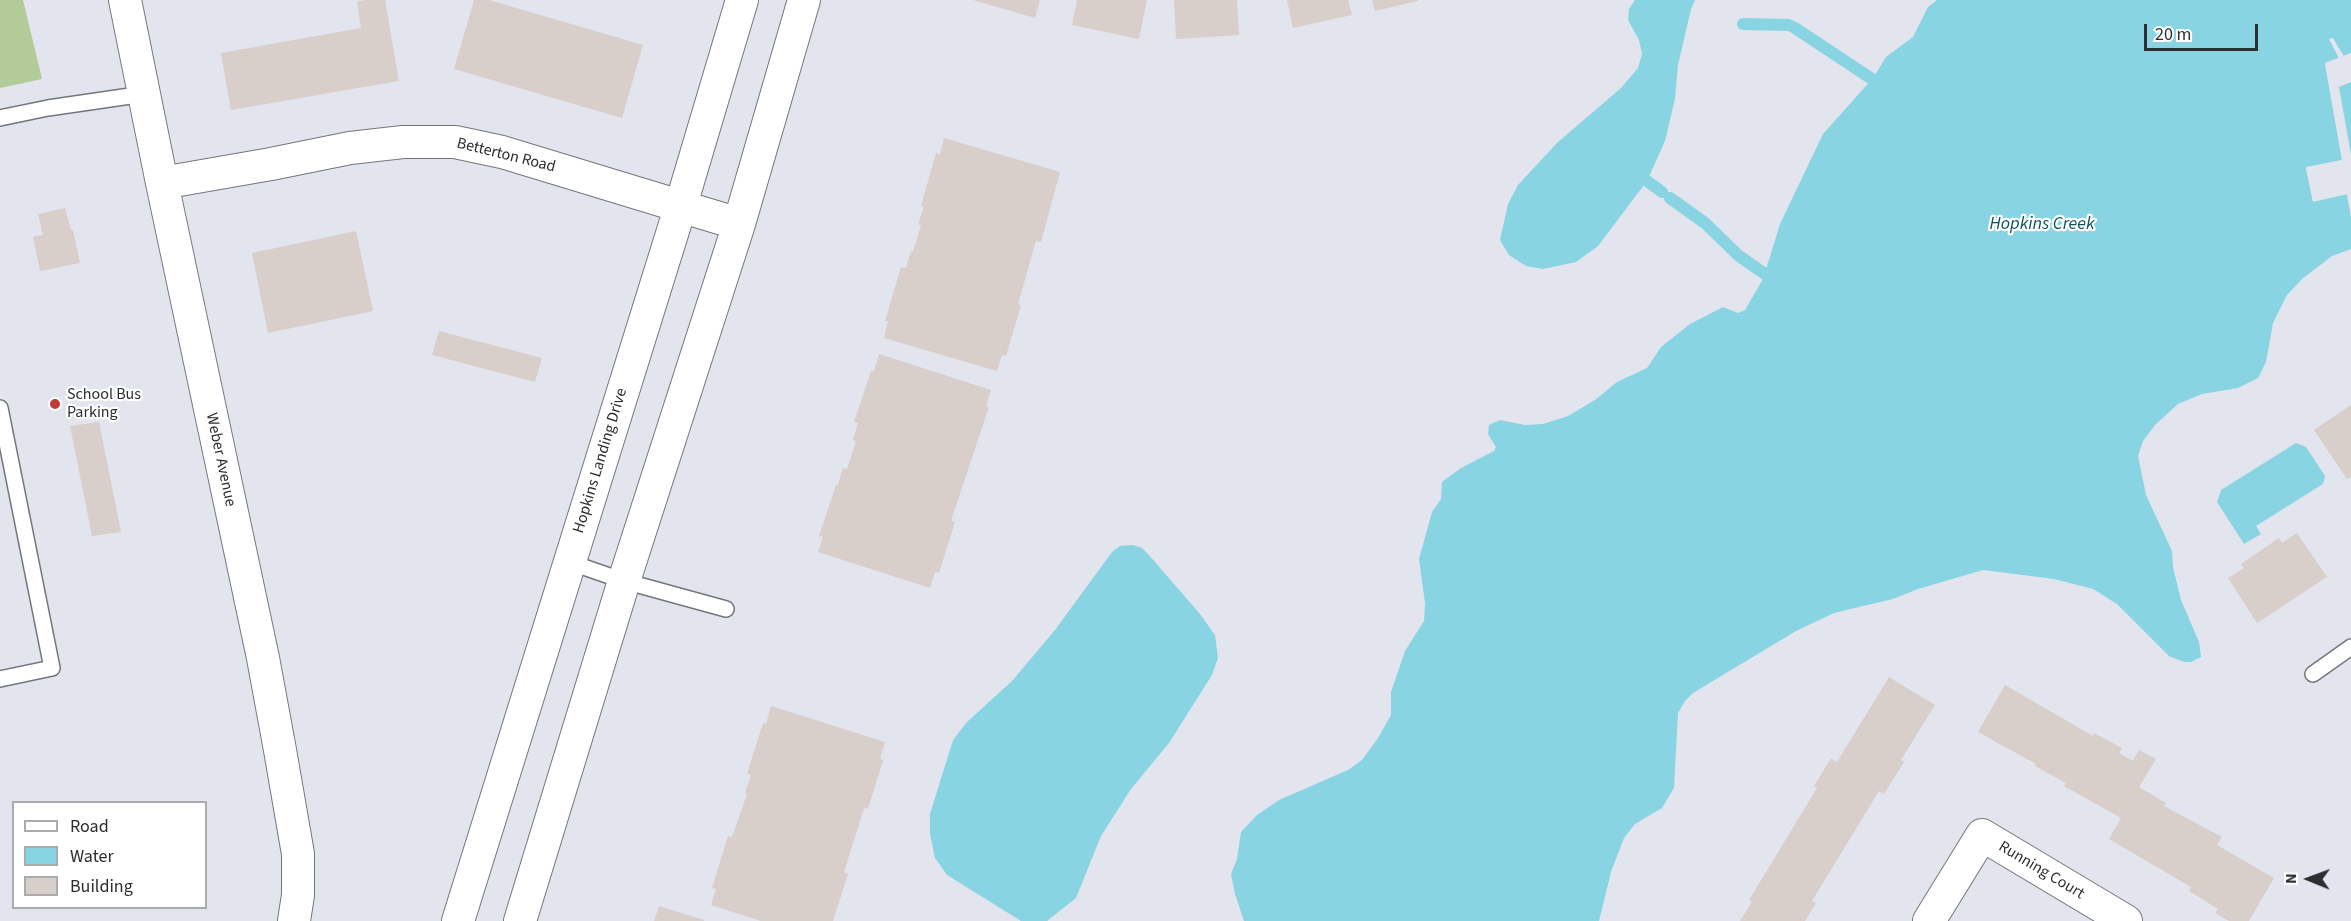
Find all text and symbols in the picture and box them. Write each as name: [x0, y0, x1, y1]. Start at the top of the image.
scale bar: [2147, 12, 2261, 50]
text: 20 m: [2155, 22, 2191, 47]
street label: Betterton Road: [455, 134, 557, 178]
water label: Hopkins Creek: [1990, 214, 2094, 236]
place label: School Bus Parking: [67, 385, 141, 423]
street label: Hopkins Landing Drive: [570, 386, 632, 536]
marker: School Bus Parking: [48, 397, 62, 411]
street label: Weber Avenue: [201, 411, 239, 509]
legend: [12, 801, 207, 909]
text: Road: [70, 814, 109, 839]
street label: Running Court: [1995, 838, 2087, 904]
text: Water: [70, 844, 114, 869]
north arrow: [2279, 849, 2339, 909]
text: N: [2280, 873, 2302, 884]
text: Building: [70, 874, 133, 899]

